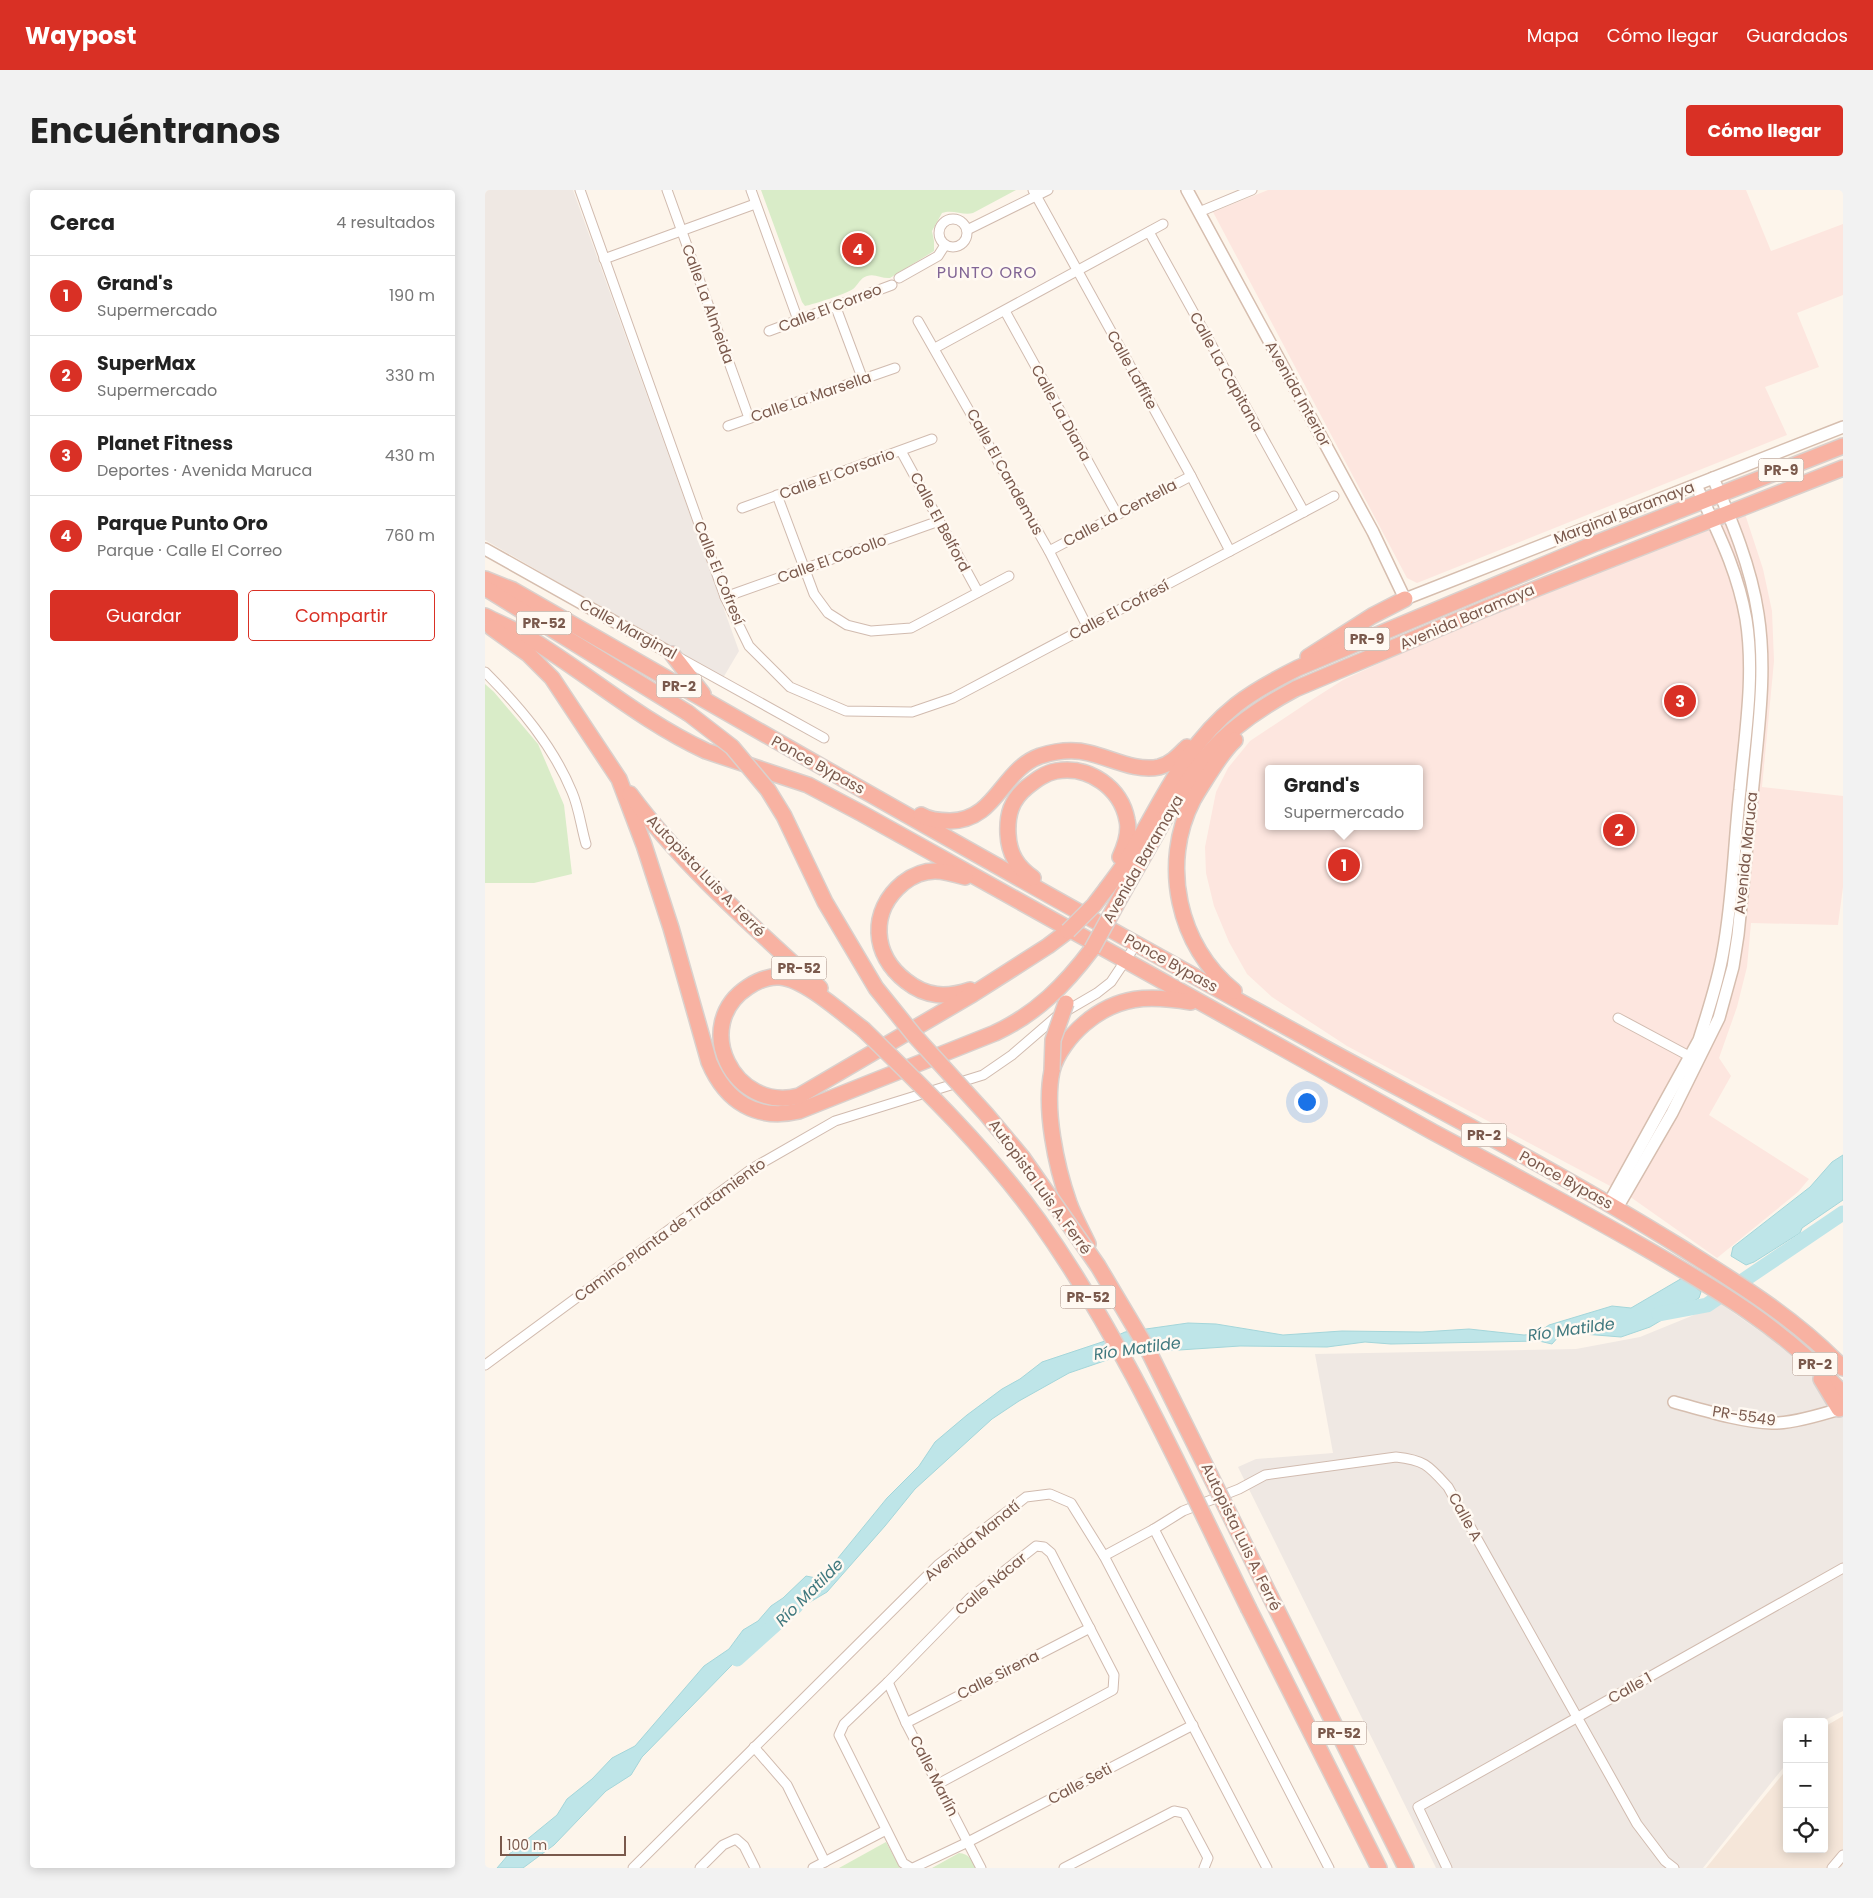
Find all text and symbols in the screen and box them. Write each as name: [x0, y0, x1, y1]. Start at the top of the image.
text: Waypost: [25, 19, 136, 52]
text: Mapa: [1527, 23, 1579, 48]
text: Cómo llegar: [1607, 23, 1718, 48]
text: Guardados: [1746, 23, 1848, 48]
button: Cómo llegar: [1686, 105, 1843, 156]
text: Encuéntranos: [30, 106, 281, 155]
text: Cerca: [50, 208, 115, 237]
text: 4 resultados: [336, 211, 435, 234]
pin: 4: [842, 230, 874, 268]
street label: Calle La Almeida: [677, 241, 740, 366]
district label: PUNTO ORO: [937, 261, 1037, 284]
text: Grand's: [97, 270, 173, 297]
street label: Calle El Correo: [775, 278, 885, 337]
text: 1: [63, 284, 69, 307]
text: 190 m: [389, 284, 435, 307]
text: Supermercado: [97, 299, 217, 322]
street label: Calle La Capitana: [1185, 308, 1268, 435]
street label: Calle Laffite: [1102, 326, 1163, 413]
street label: Avenida Interior: [1261, 337, 1336, 451]
text: SuperMax: [97, 350, 196, 377]
street label: Calle La Diana: [1026, 361, 1097, 465]
text: 2: [61, 364, 71, 387]
text: 330 m: [385, 364, 435, 387]
street label: Calle La Marsella: [748, 366, 874, 427]
text: Supermercado: [97, 379, 217, 402]
street label: Calle El Candemus: [962, 405, 1049, 539]
text: Planet Fitness: [97, 430, 233, 457]
street label: Calle El Corsario: [776, 443, 897, 504]
text: 3: [61, 444, 71, 467]
text: 430 m: [385, 444, 435, 467]
road number: PR-9: [1759, 458, 1803, 482]
text: Deportes · Avenida Maruca: [97, 459, 312, 482]
street label: Calle El Belford: [905, 468, 976, 575]
street label: Calle La Centella: [1059, 474, 1180, 551]
street label: Marginal Baramaya: [1550, 476, 1697, 549]
text: Parque Punto Oro: [97, 510, 268, 537]
street label: Calle El Cofresí: [689, 518, 750, 628]
text: 4: [61, 524, 71, 547]
text: 760 m: [385, 524, 435, 547]
street label: Calle El Cocollo: [774, 529, 889, 588]
text: Parque · Calle El Correo: [97, 539, 282, 562]
street label: Calle El Cofresí: [1065, 574, 1173, 645]
street label: Avenida Baramaya: [1396, 579, 1537, 654]
button: Guardar: [50, 590, 238, 641]
button: Compartir: [248, 590, 435, 641]
street label: Calle Marginal: [576, 593, 681, 664]
road number: PR-52: [517, 612, 571, 634]
road number: PR-9: [1345, 628, 1389, 650]
road number: PR-2: [657, 674, 701, 698]
pin: 3: [1664, 682, 1696, 720]
street label: Ponce Bypass: [768, 730, 869, 799]
popup: [1265, 765, 1423, 830]
text: Grand's: [1284, 772, 1360, 799]
street label: Avenida Baramaya: [1097, 791, 1188, 927]
street label: Avenida Maruca: [1729, 791, 1762, 915]
text: Supermercado: [1284, 801, 1404, 824]
street label: Autopista Luis A. Ferré: [642, 810, 770, 941]
pin: 2: [1603, 811, 1635, 849]
pin: 1: [1328, 846, 1360, 884]
street label: Ponce Bypass: [1121, 928, 1222, 997]
road number: PR-52: [771, 956, 827, 980]
your location: [1294, 1089, 1320, 1115]
street label: Autopista Luis A. Ferré: [984, 1115, 1097, 1259]
road number: PR-2: [1461, 1124, 1507, 1146]
street label: Ponce Bypass: [1516, 1145, 1617, 1214]
street label: Camino Planta de Tratamiento: [570, 1153, 770, 1306]
road number: PR-52: [1061, 1286, 1115, 1308]
water label: Río Matilde: [1526, 1312, 1616, 1347]
water label: Río Matilde: [1092, 1331, 1182, 1366]
road number: PR-2: [1793, 1352, 1837, 1376]
street label: PR-5549: [1711, 1400, 1777, 1431]
street label: Autopista Luis A. Ferré: [1196, 1459, 1286, 1614]
street label: Calle A: [1444, 1489, 1487, 1545]
street label: Avenida Manatí: [919, 1495, 1024, 1586]
street label: Calle Nácar: [950, 1547, 1031, 1620]
water label: Río Matilde: [770, 1553, 849, 1631]
street label: Calle Sirena: [953, 1645, 1042, 1704]
street label: Calle 1: [1604, 1667, 1655, 1708]
map controls: [1783, 1718, 1828, 1853]
button: +: [1783, 1718, 1828, 1763]
road number: PR-52: [1311, 1722, 1367, 1745]
street label: Calle Marlín: [905, 1732, 964, 1820]
street label: Calle Seti: [1044, 1758, 1115, 1809]
button: −: [1783, 1763, 1828, 1808]
button: locate: [1783, 1808, 1828, 1853]
scale bar: [500, 1833, 626, 1856]
text: 100 m: [507, 1835, 547, 1855]

